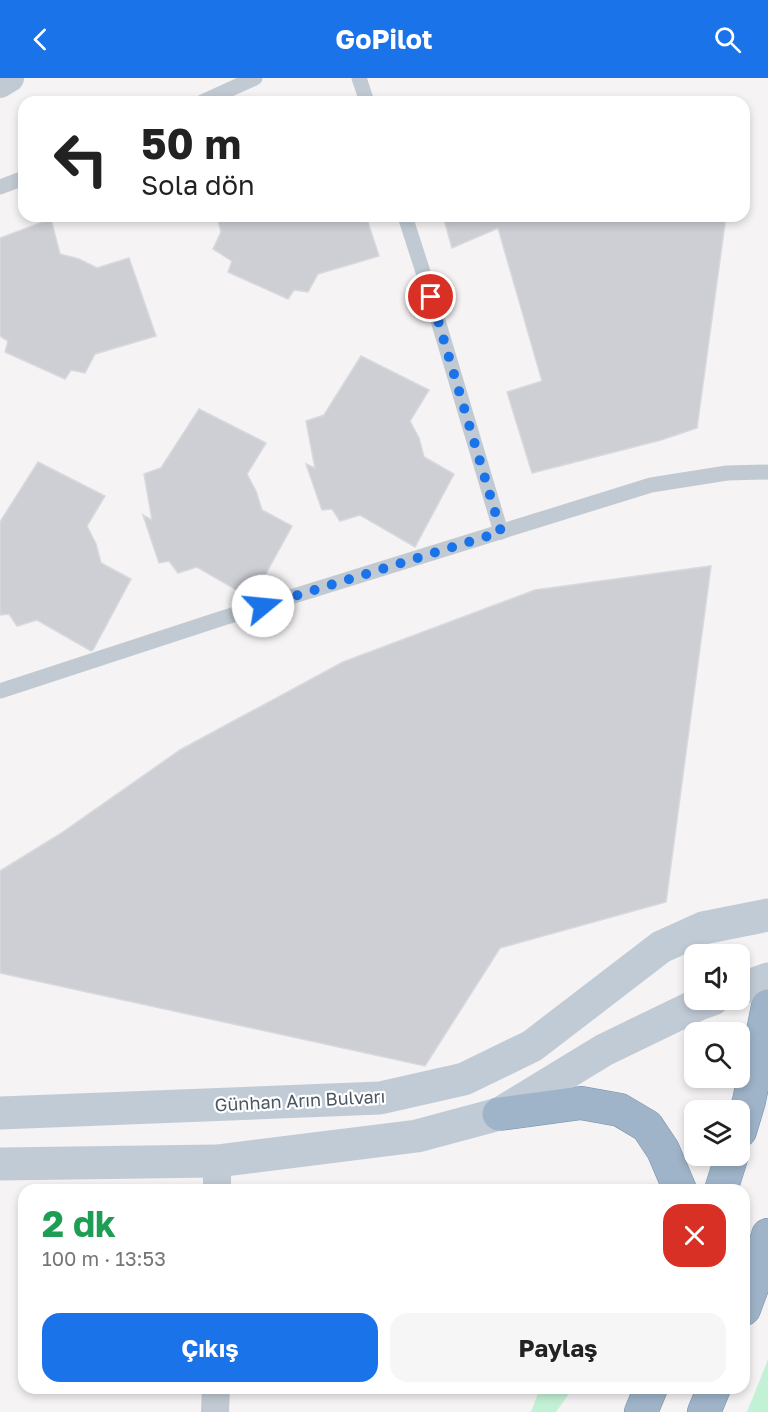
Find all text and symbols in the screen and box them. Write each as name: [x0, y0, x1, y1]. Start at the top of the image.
icon: back: [24, 23, 57, 56]
text: GoPilot: [335, 23, 433, 55]
icon: search: [711, 23, 744, 56]
text: 50 m: [141, 118, 241, 168]
icon: left: [42, 120, 120, 198]
text: Sola dön: [141, 169, 255, 201]
pin: [405, 271, 456, 322]
icon: arrive: [414, 280, 447, 313]
position arrow: [231, 574, 295, 638]
map controls: [684, 944, 750, 1166]
button: sound: [684, 944, 750, 1010]
button: search: [684, 1022, 750, 1088]
street label: Günhan Arın Bulvarı: [214, 1085, 386, 1115]
button: layers: [684, 1100, 750, 1166]
text: 2 dk: [42, 1202, 116, 1245]
button: close: [663, 1204, 726, 1267]
text: 100 m · 13:53: [42, 1246, 166, 1270]
button: Çıkış: [42, 1313, 378, 1382]
button: Paylaş: [390, 1313, 726, 1382]

